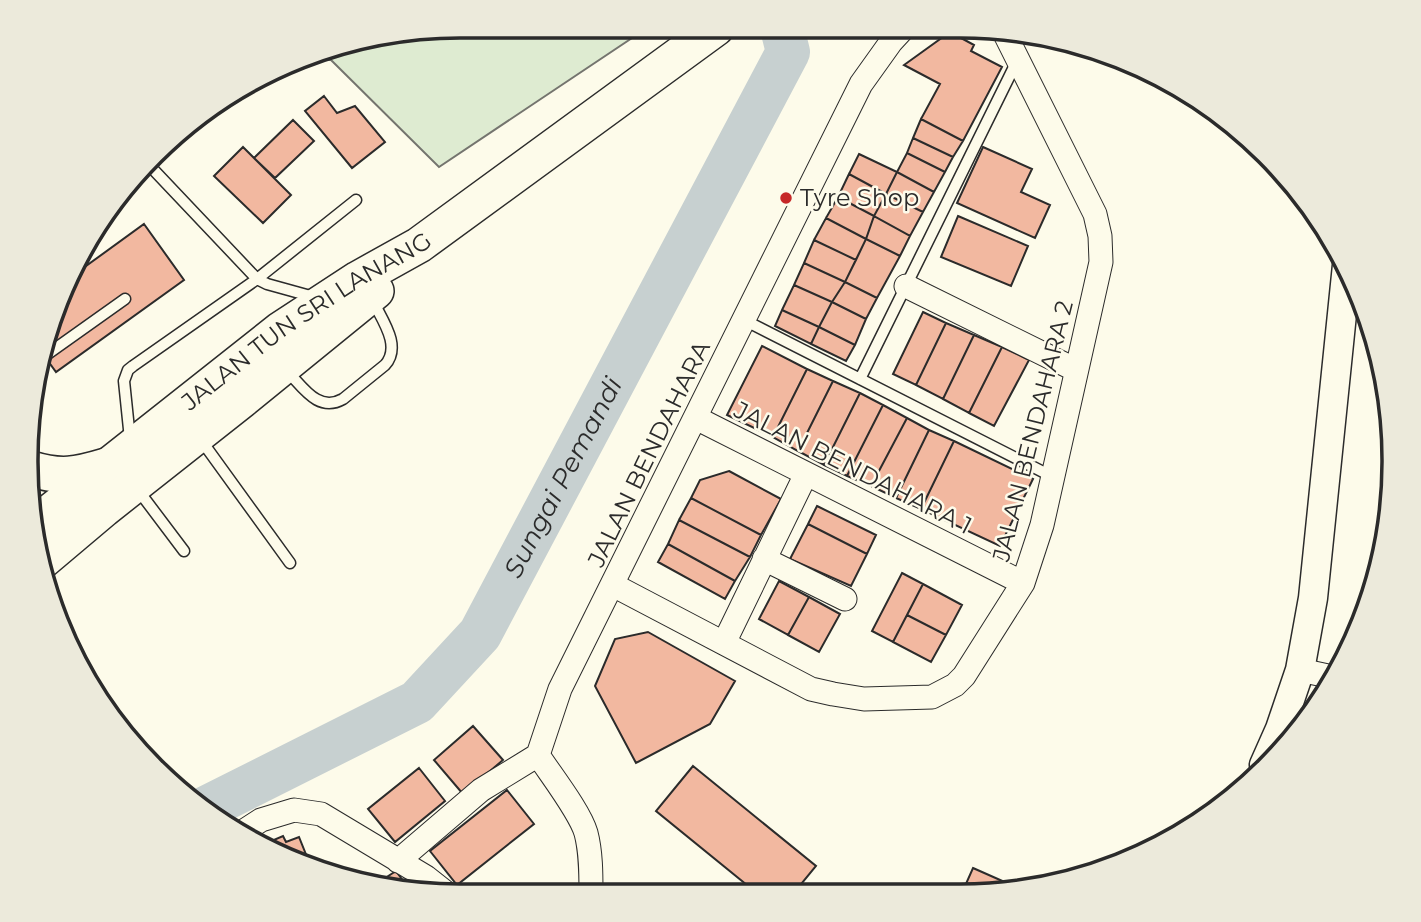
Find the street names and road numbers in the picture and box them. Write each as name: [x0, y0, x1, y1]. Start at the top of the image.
street label: JALAN TUN SRI LANANG: [175, 226, 437, 417]
street label: JALAN BENDAHARA 2: [986, 298, 1079, 565]
street label: JALAN BENDAHARA: [581, 335, 716, 572]
street label: JALAN BENDAHARA 1: [729, 395, 977, 540]

